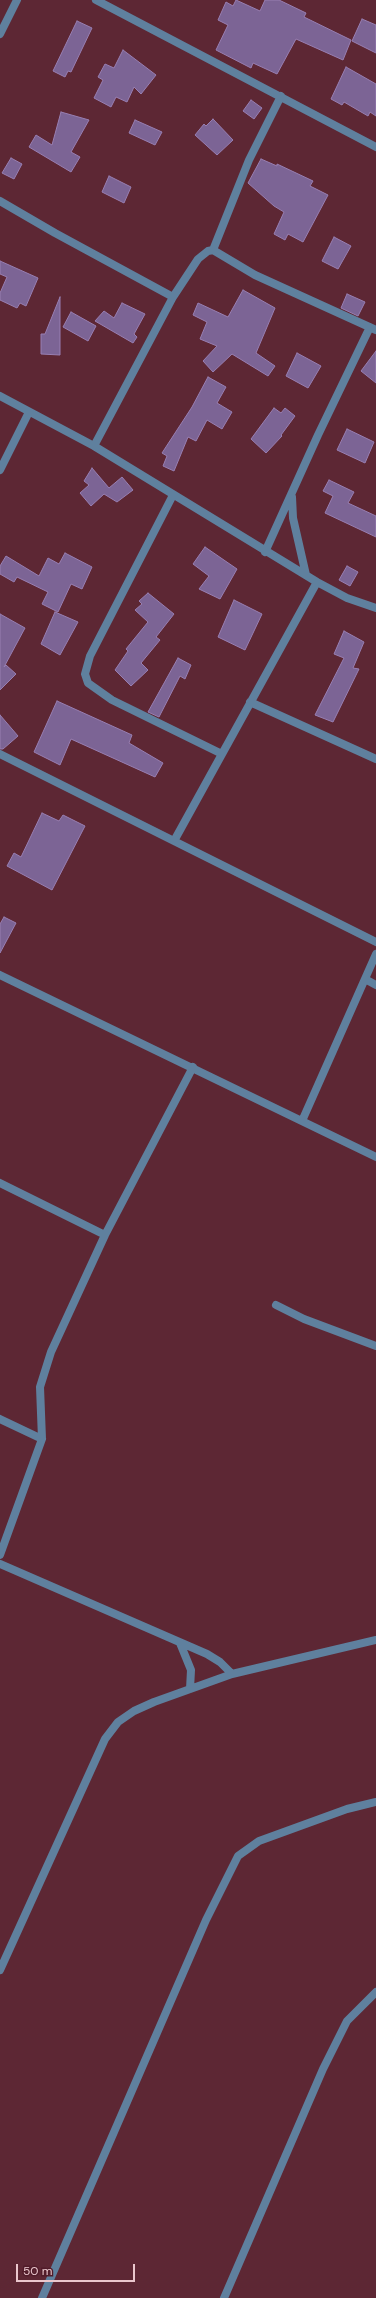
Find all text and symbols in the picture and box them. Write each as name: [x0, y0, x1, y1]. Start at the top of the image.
scale bar: [18, 2256, 137, 2282]
text: 50 m: [23, 2263, 52, 2279]

